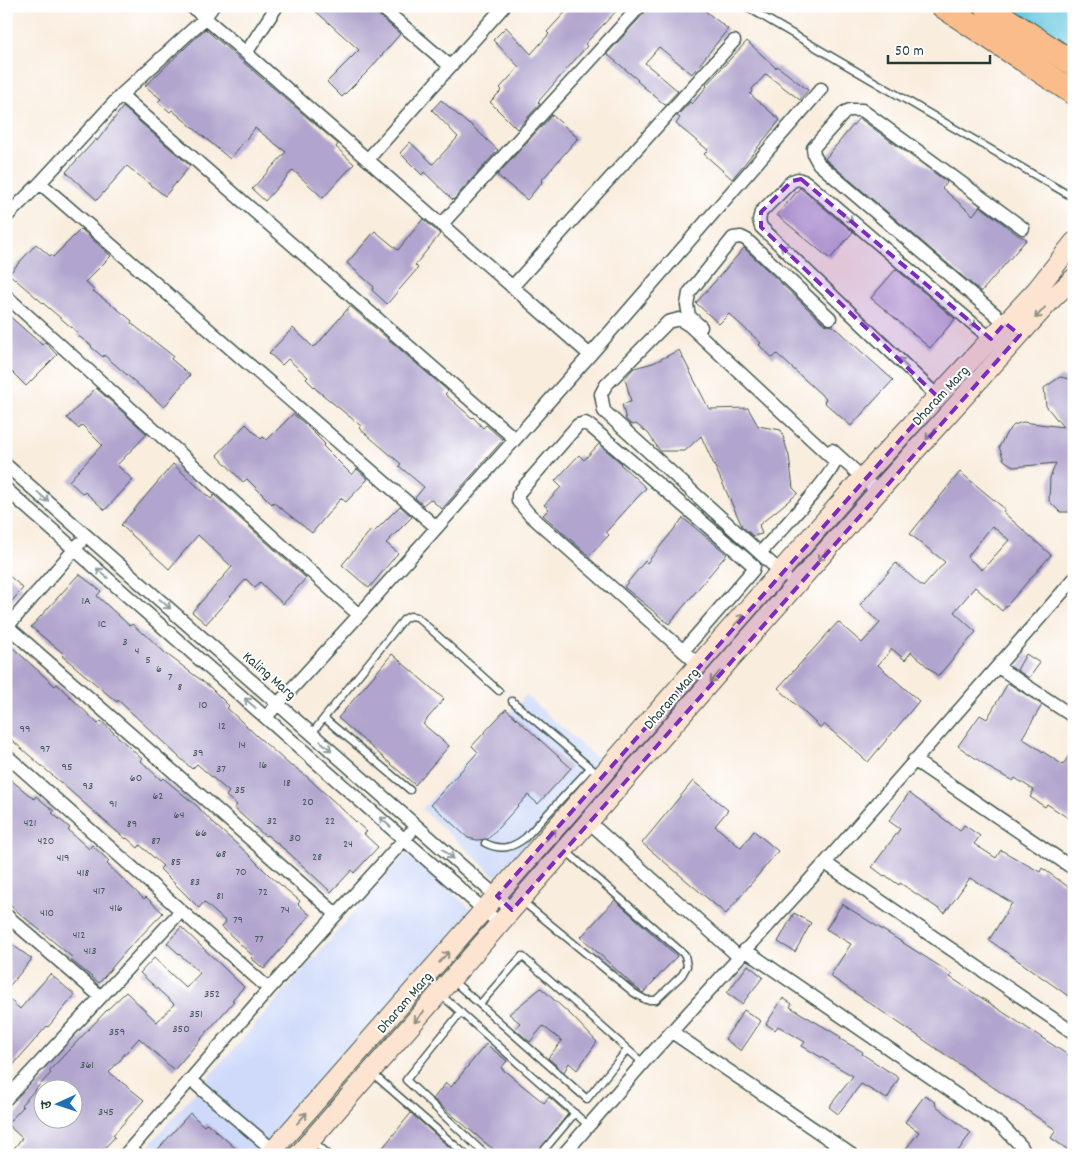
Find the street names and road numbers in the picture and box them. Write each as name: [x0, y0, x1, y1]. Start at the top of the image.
street label: Dharam Marg: [908, 361, 975, 432]
street label: Kaling Marg: [237, 647, 301, 706]
street label: Dharam Marg: [639, 663, 706, 735]
street label: Dharam Marg: [372, 967, 439, 1039]

